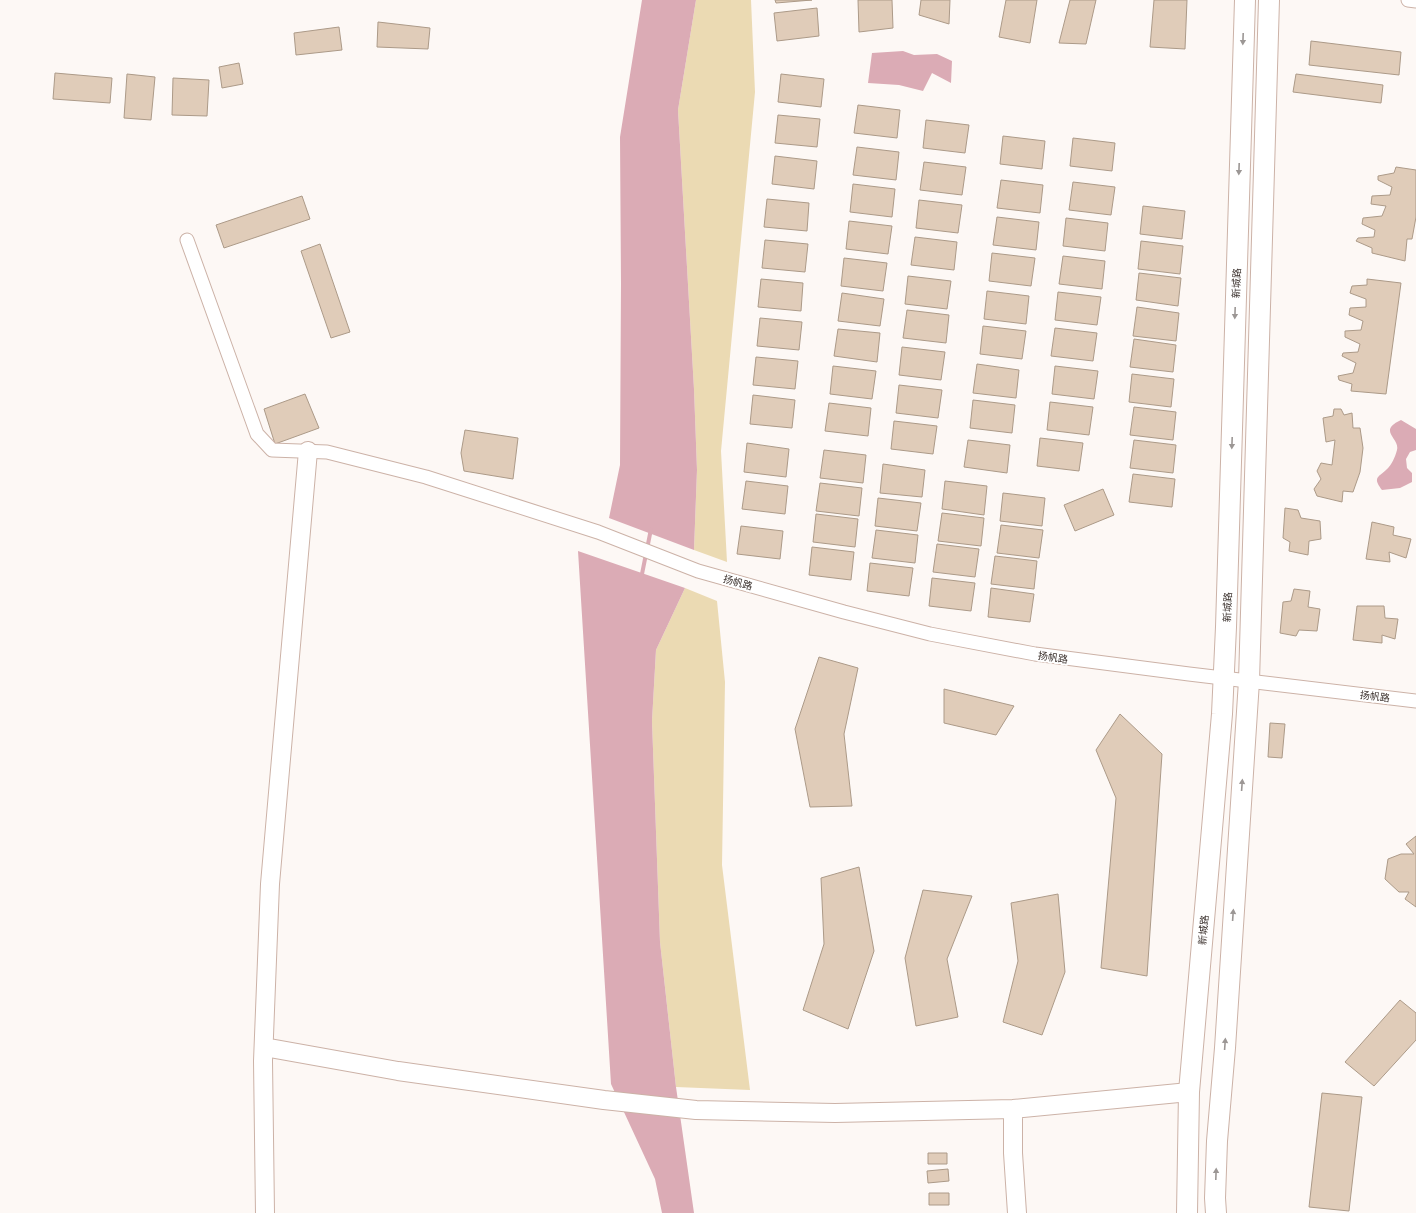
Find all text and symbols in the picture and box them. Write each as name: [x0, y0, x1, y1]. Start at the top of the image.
one-way arrow: [1240, 33, 1247, 45]
one-way arrow: [1236, 163, 1243, 175]
street label: 新城路: [1230, 268, 1245, 298]
one-way arrow: [1232, 307, 1239, 319]
one-way arrow: [1228, 437, 1235, 449]
street label: 扬帆路: [721, 573, 754, 594]
street label: 新城路: [1221, 592, 1236, 622]
street label: 扬帆路: [1037, 650, 1069, 667]
street label: 扬帆路: [1359, 689, 1390, 706]
one-way arrow: [1238, 779, 1245, 791]
one-way arrow: [1230, 909, 1237, 921]
street label: 新城路: [1197, 915, 1212, 946]
one-way arrow: [1222, 1038, 1229, 1050]
one-way arrow: [1213, 1167, 1219, 1180]

